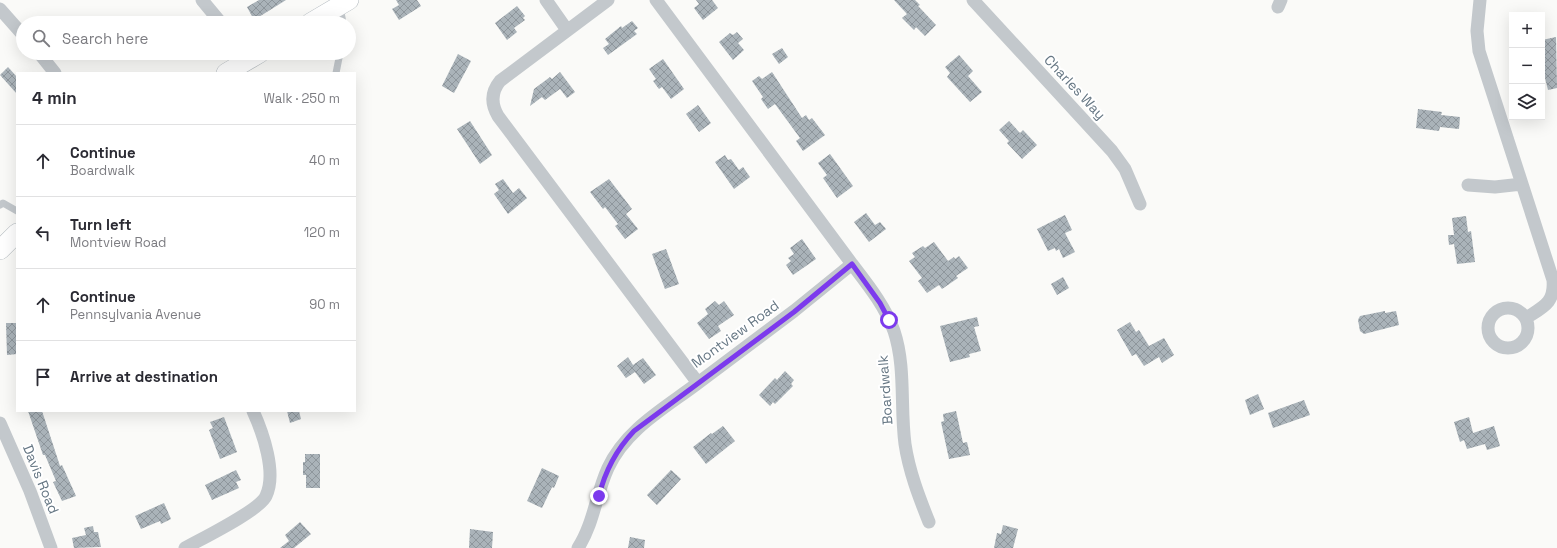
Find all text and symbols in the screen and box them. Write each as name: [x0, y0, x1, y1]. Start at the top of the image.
map controls: [1509, 12, 1545, 120]
button: +: [1509, 12, 1545, 48]
search box: [16, 16, 356, 60]
icon: search: [30, 27, 52, 49]
text: Search here: [62, 29, 148, 48]
button: −: [1509, 48, 1545, 84]
street label: Charles Way: [1040, 51, 1110, 123]
button: layers: [1509, 84, 1545, 120]
text: 4 min: [32, 87, 77, 109]
text: Walk · 250 m: [264, 90, 340, 107]
text: Continue: [70, 143, 136, 162]
icon: ahead: [32, 150, 54, 172]
text: 40 m: [309, 152, 340, 169]
text: Boardwalk: [70, 162, 135, 179]
text: Turn left: [70, 215, 132, 234]
icon: left: [32, 222, 54, 244]
text: 120 m: [304, 224, 340, 241]
text: Montview Road: [70, 234, 166, 251]
text: Continue: [70, 287, 136, 306]
icon: ahead: [32, 294, 54, 316]
text: 90 m: [309, 296, 340, 313]
street label: Montview Road: [688, 296, 782, 372]
text: Pennsylvania Avenue: [70, 306, 201, 323]
route start: [880, 311, 898, 329]
street label: Boardwalk: [874, 354, 896, 426]
icon: arrive: [32, 366, 54, 388]
text: Arrive at destination: [70, 367, 218, 386]
street label: Davis Road: [19, 442, 63, 516]
route end: [590, 487, 608, 505]

